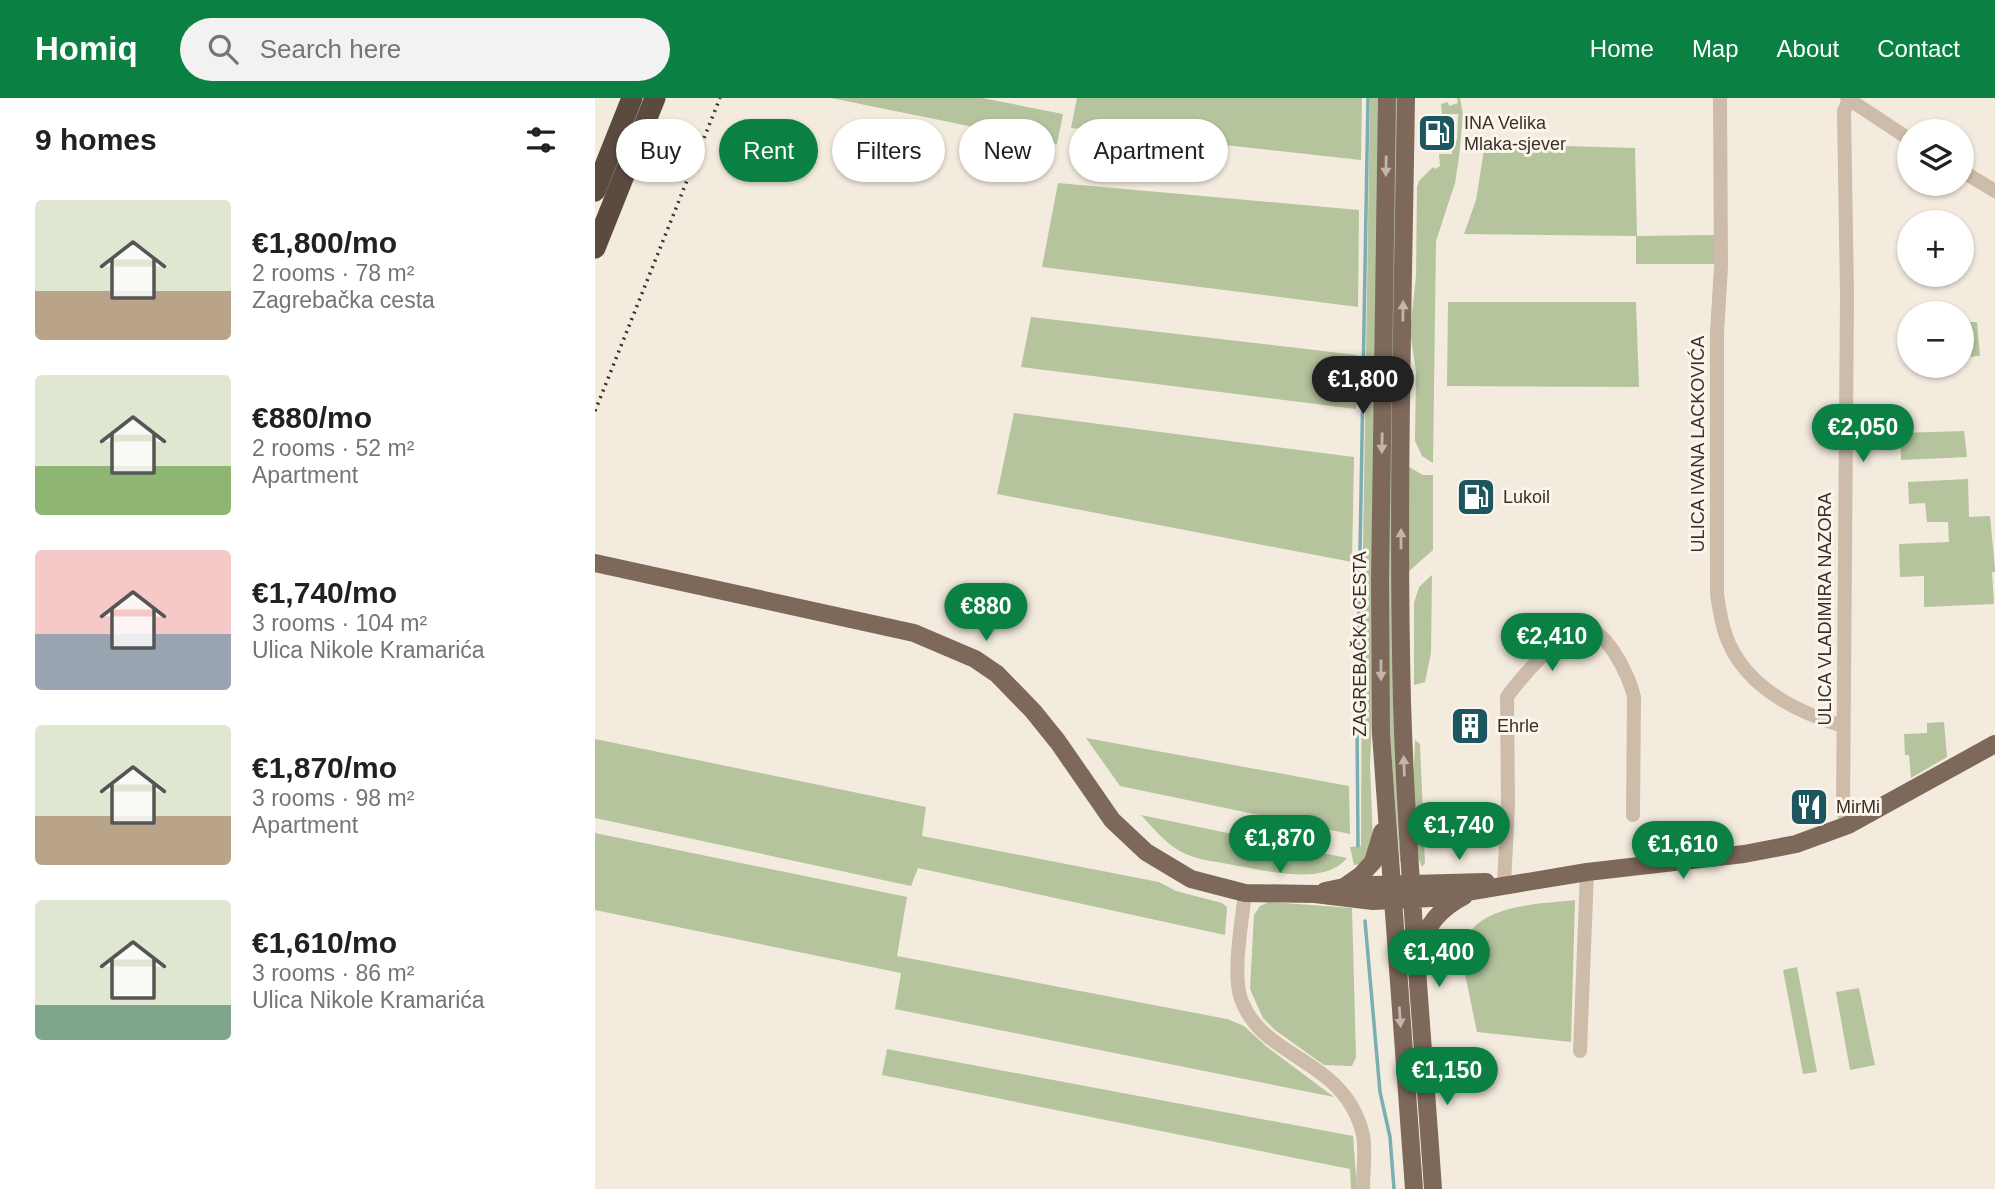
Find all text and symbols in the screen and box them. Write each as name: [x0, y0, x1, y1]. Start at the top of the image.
search box: [180, 18, 670, 81]
text: Homiq: [35, 30, 138, 67]
icon: search: [204, 30, 242, 68]
text: Search here: [260, 34, 401, 64]
text: Home: [1590, 35, 1654, 62]
text: Map: [1692, 35, 1739, 62]
text: About: [1777, 35, 1839, 62]
text: Contact: [1877, 35, 1960, 62]
fuel station icon: INA Velika Mlaka-sjever: [1416, 112, 1458, 154]
place label: INA Velika Mlaka-sjever: [1464, 113, 1566, 154]
chip: Buy: [616, 119, 705, 182]
chip: Rent: [719, 119, 818, 182]
chip: Filters: [832, 119, 945, 182]
chip: New: [959, 119, 1055, 182]
chip: Apartment: [1069, 119, 1228, 182]
map controls: [1897, 119, 1974, 378]
button: layers: [1897, 119, 1974, 196]
icon: filters: [522, 121, 560, 159]
text: 9 homes: [35, 123, 157, 156]
one-way arrow: [1381, 155, 1392, 177]
button: +: [1897, 210, 1974, 287]
text: €1,800/mo: [252, 226, 397, 259]
icon: home: [91, 228, 175, 312]
text: 2 rooms · 78 m²: [252, 260, 414, 286]
text: Zagrebačka cesta: [252, 287, 435, 313]
one-way arrow: [1397, 300, 1409, 322]
button: −: [1897, 301, 1974, 378]
street label: ULICA IVANA LACKOVIĆA: [1687, 336, 1708, 552]
pin: €1,800: [1306, 356, 1420, 416]
text: €1,800: [1328, 366, 1398, 392]
text: €880/mo: [252, 401, 372, 434]
icon: home: [91, 403, 175, 487]
pin: €2,050: [1806, 404, 1920, 464]
text: €2,050: [1828, 414, 1898, 440]
one-way arrow: [1376, 432, 1388, 454]
text: 2 rooms · 52 m²: [252, 435, 414, 461]
text: Apartment: [252, 462, 358, 488]
fuel station icon: Lukoil: [1455, 476, 1497, 518]
place label: Lukoil: [1503, 487, 1550, 507]
street label: ULICA VLADIMIRA NAZORA: [1815, 492, 1835, 726]
one-way arrow: [1395, 528, 1407, 550]
street label: ZAGREBAČKA CESTA: [1349, 551, 1370, 737]
text: €1,740/mo: [252, 576, 397, 609]
icon: home: [91, 578, 175, 662]
pin: €880: [945, 584, 1027, 643]
text: €880: [960, 593, 1012, 619]
text: 3 rooms · 104 m²: [252, 610, 427, 636]
pin: €2,410: [1495, 614, 1609, 673]
text: €2,410: [1517, 623, 1587, 649]
text: Ulica Nikole Kramarića: [252, 637, 485, 663]
one-way arrow: [1375, 659, 1387, 681]
building icon: Ehrle: [1449, 705, 1491, 747]
place label: Ehrle: [1497, 716, 1539, 736]
text: €1,870/mo: [252, 751, 397, 784]
icon: home: [91, 753, 175, 837]
one-way arrow: [1399, 755, 1410, 777]
text: 3 rooms · 98 m²: [252, 785, 414, 811]
restaurant icon: MirMi: [1788, 786, 1830, 828]
place label: MirMi: [1836, 797, 1880, 817]
pin: €1,740: [1402, 802, 1516, 862]
text: Apartment: [252, 812, 358, 838]
text: €1,740: [1424, 812, 1494, 838]
pin: €1,870: [1223, 816, 1337, 875]
pin: €1,610: [1626, 822, 1740, 881]
text: €1,870: [1245, 825, 1315, 851]
text: €1,610: [1648, 831, 1718, 857]
text: €1,610/mo: [252, 926, 397, 959]
icon: home: [91, 928, 175, 1012]
pin: €1,400: [1382, 930, 1496, 989]
text: €1,400: [1404, 939, 1474, 965]
text: 3 rooms · 86 m²: [252, 960, 414, 986]
text: Ulica Nikole Kramarića: [252, 987, 485, 1013]
one-way arrow: [1395, 1006, 1406, 1028]
pin: €1,150: [1390, 1048, 1504, 1107]
text: €1,150: [1412, 1057, 1482, 1083]

